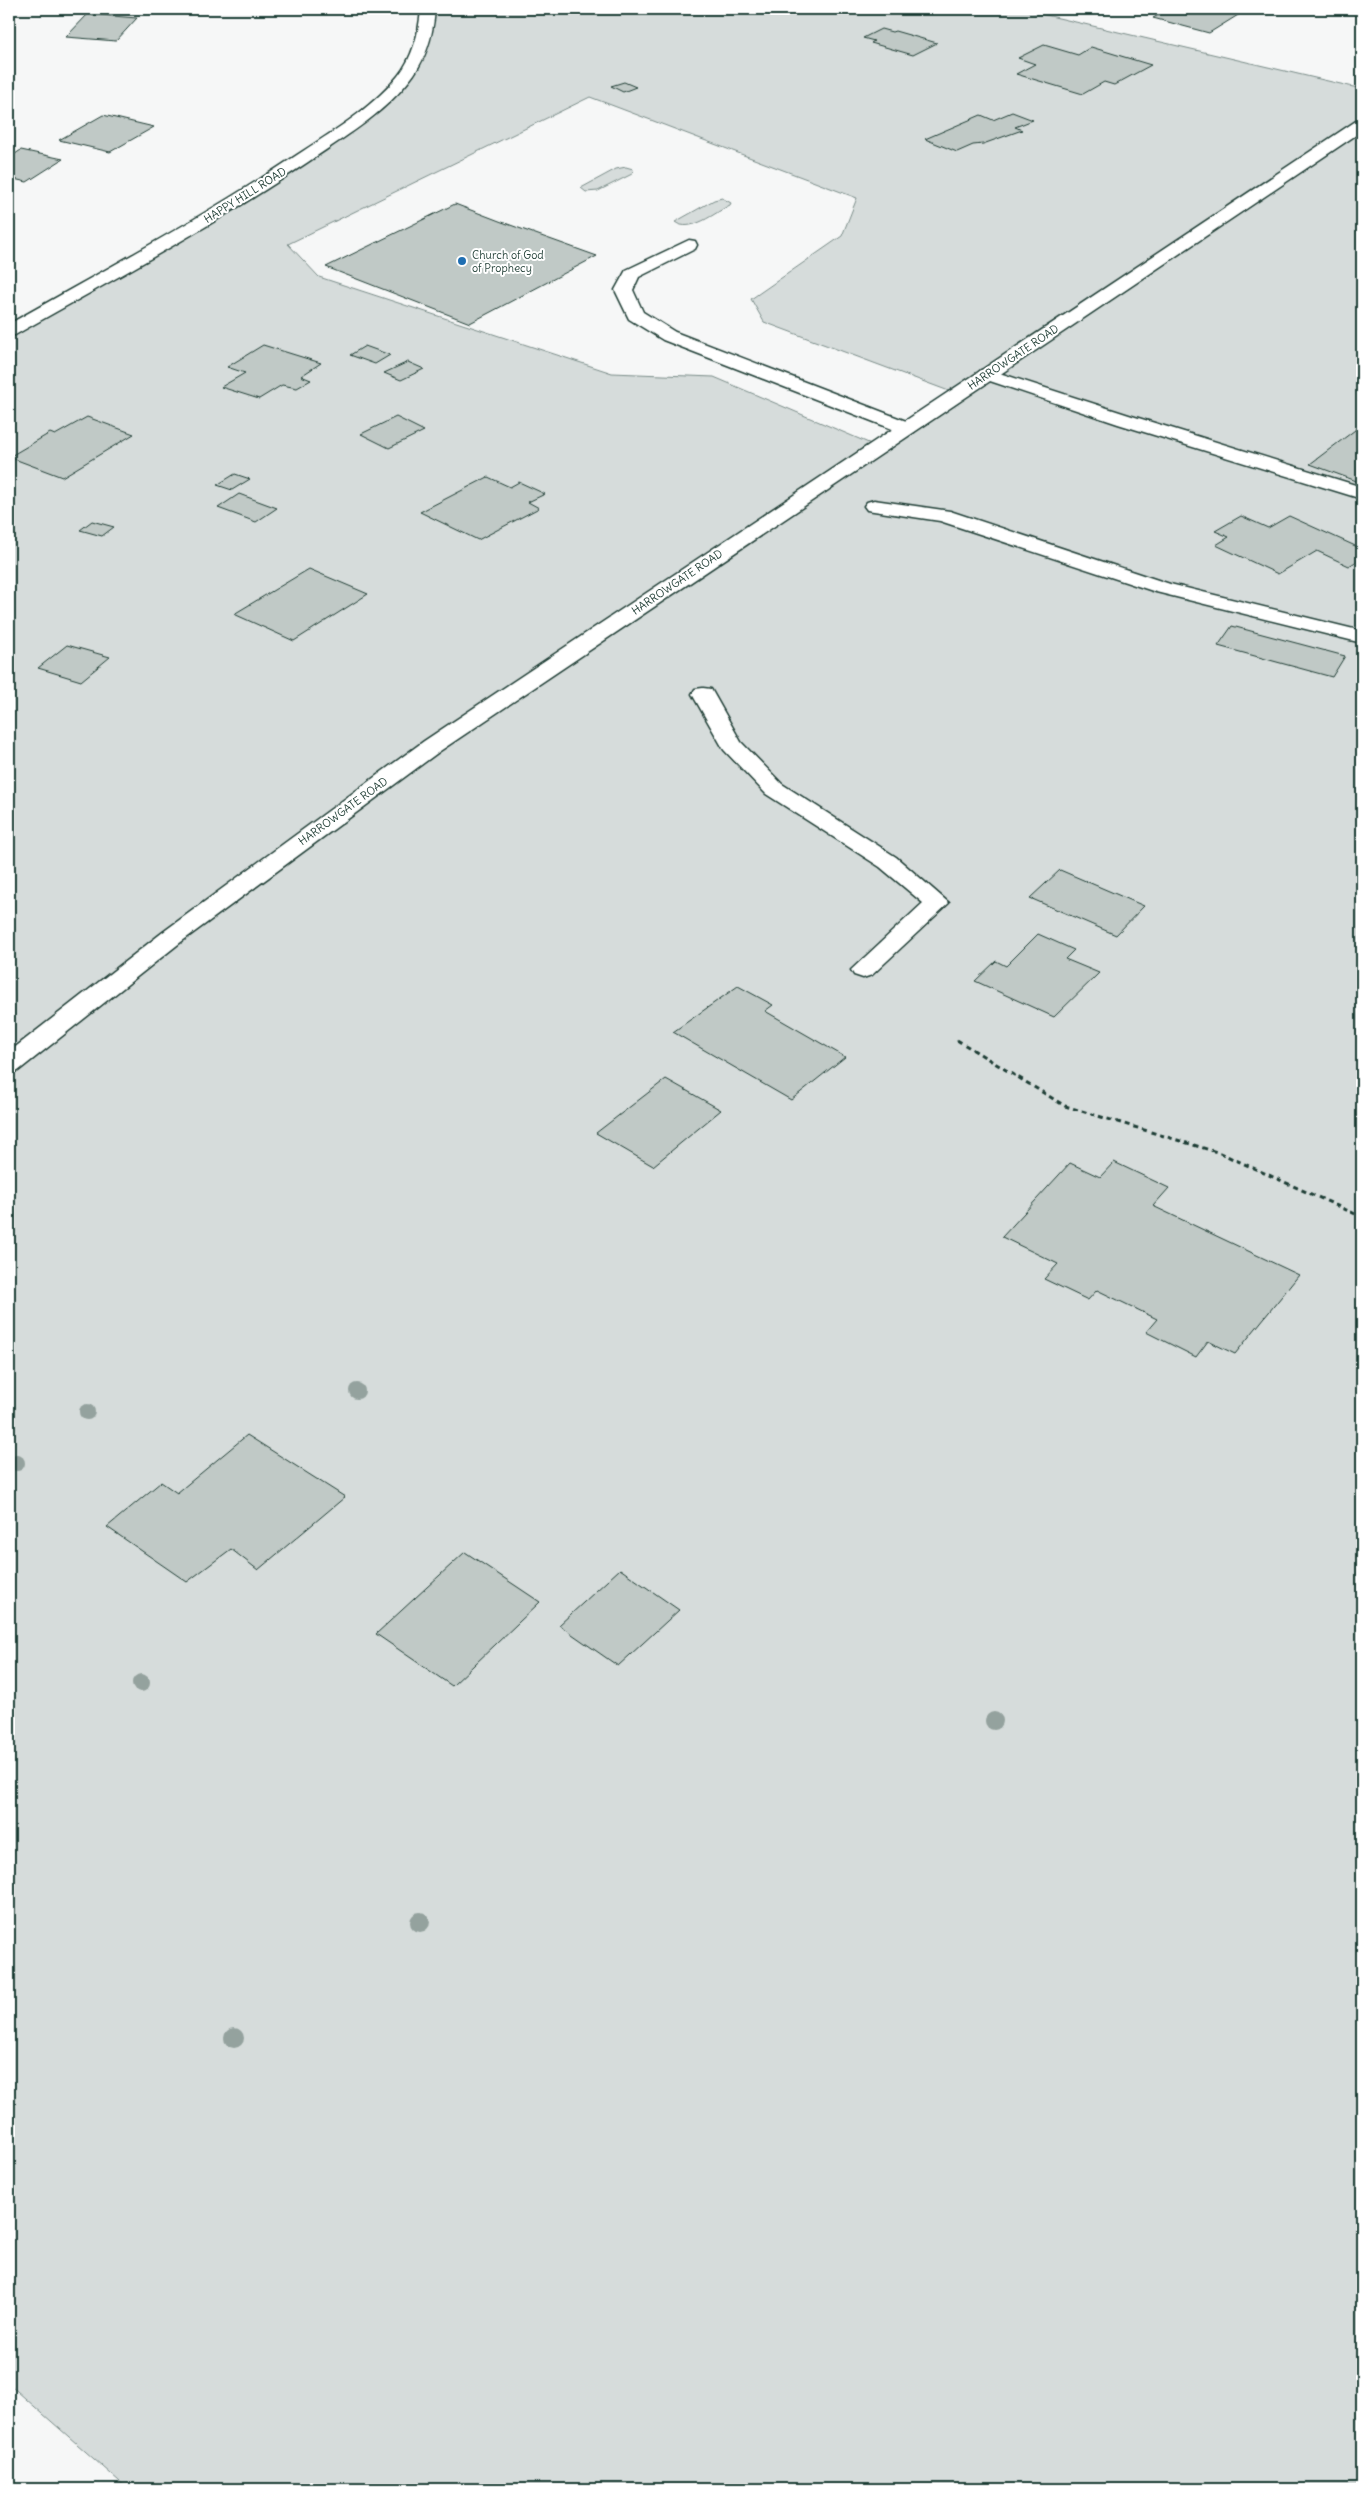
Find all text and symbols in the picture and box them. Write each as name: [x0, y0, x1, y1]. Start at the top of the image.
street label: HAPPY HILL ROAD: [201, 164, 289, 226]
place label: Church of God of Prophecy: [472, 248, 544, 275]
marker: Church of God of Prophecy: [456, 255, 468, 267]
street label: HARROWGATE ROAD: [965, 321, 1061, 393]
street label: HARROWGATE ROAD: [629, 546, 725, 618]
street label: HARROWGATE ROAD: [296, 774, 391, 848]

